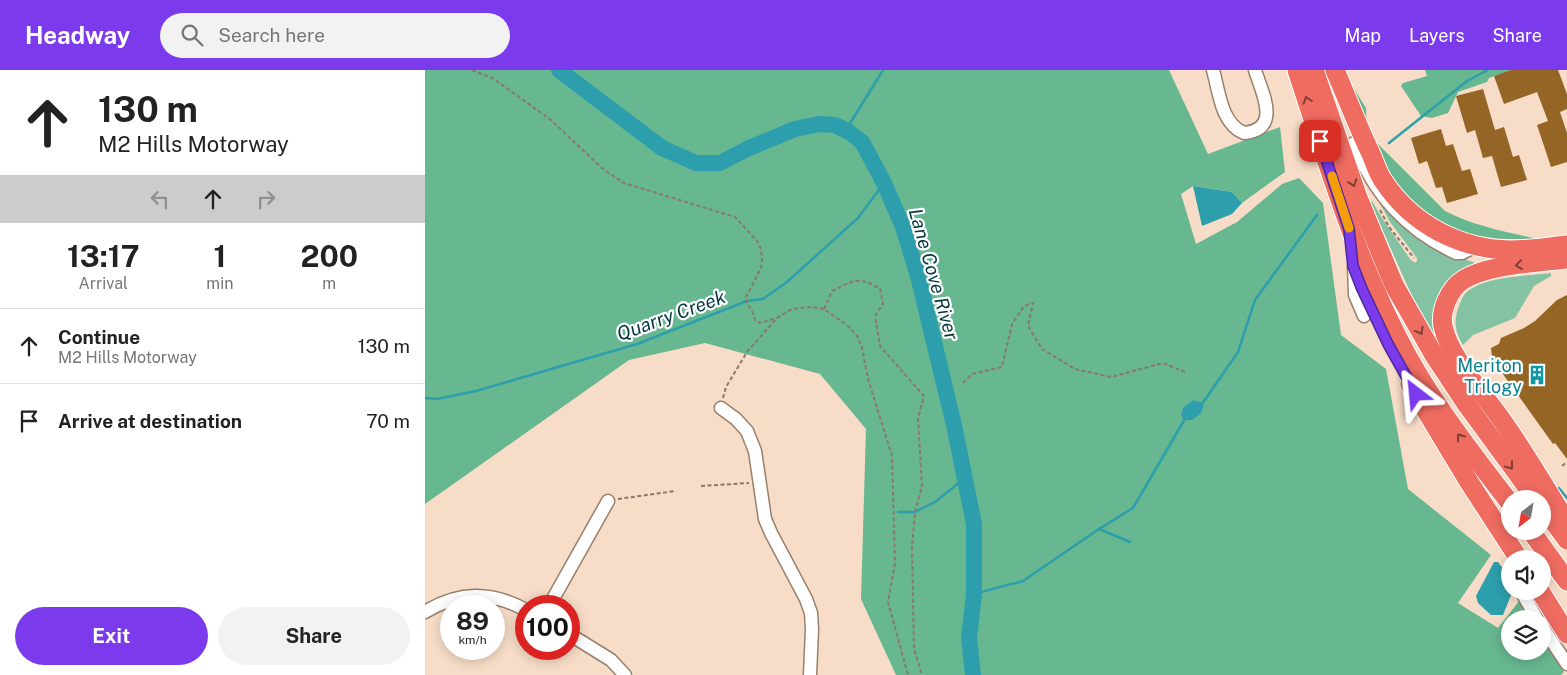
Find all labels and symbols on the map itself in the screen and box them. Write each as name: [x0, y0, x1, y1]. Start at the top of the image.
one-way arrow: [1302, 96, 1312, 104]
pin: [1299, 120, 1341, 162]
one-way arrow: [1347, 179, 1357, 187]
water label: Lane Cove River: [905, 206, 964, 343]
one-way arrow: [1514, 260, 1523, 270]
water label: Quarry Creek: [614, 285, 729, 345]
one-way arrow: [1414, 325, 1424, 334]
place label: Meriton Trilogy: [1457, 355, 1522, 397]
building icon: Meriton Trilogy: [1526, 364, 1548, 386]
position arrow: [1389, 367, 1441, 419]
one-way arrow: [1457, 433, 1466, 442]
one-way arrow: [1505, 460, 1513, 469]
north arrow: [1501, 490, 1551, 540]
speed limit sign: 100: [515, 595, 580, 660]

